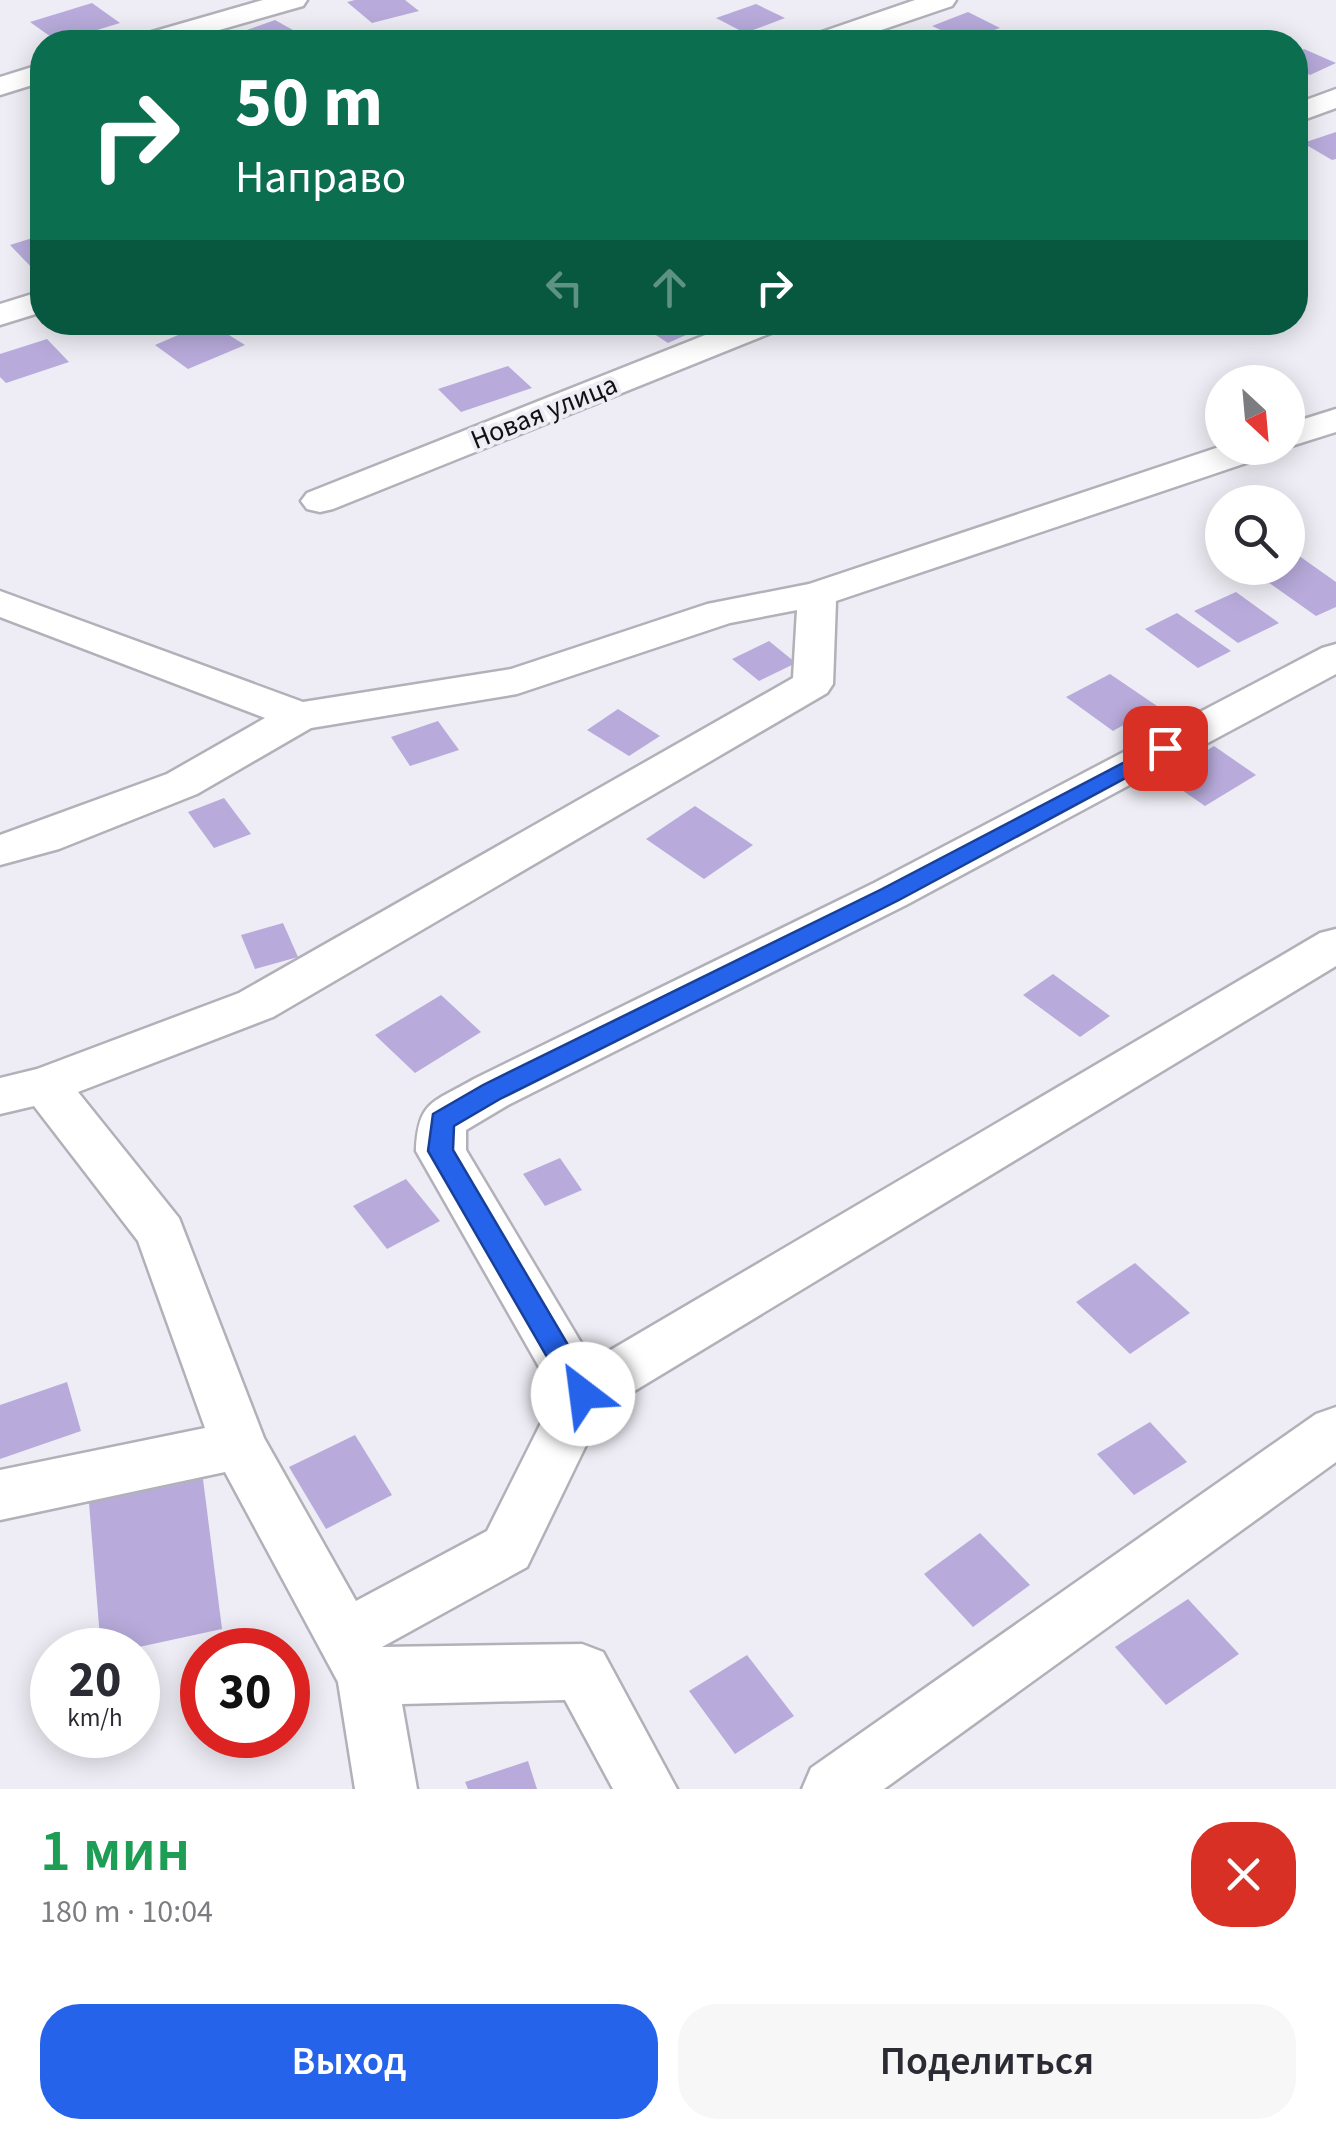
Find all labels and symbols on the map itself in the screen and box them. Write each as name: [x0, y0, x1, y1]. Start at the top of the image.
street label: Новая улица: [465, 364, 623, 460]
north arrow: [1205, 365, 1305, 465]
pin: [1123, 706, 1208, 791]
position arrow: [531, 1342, 635, 1446]
speed limit sign: 30: [180, 1628, 310, 1758]

